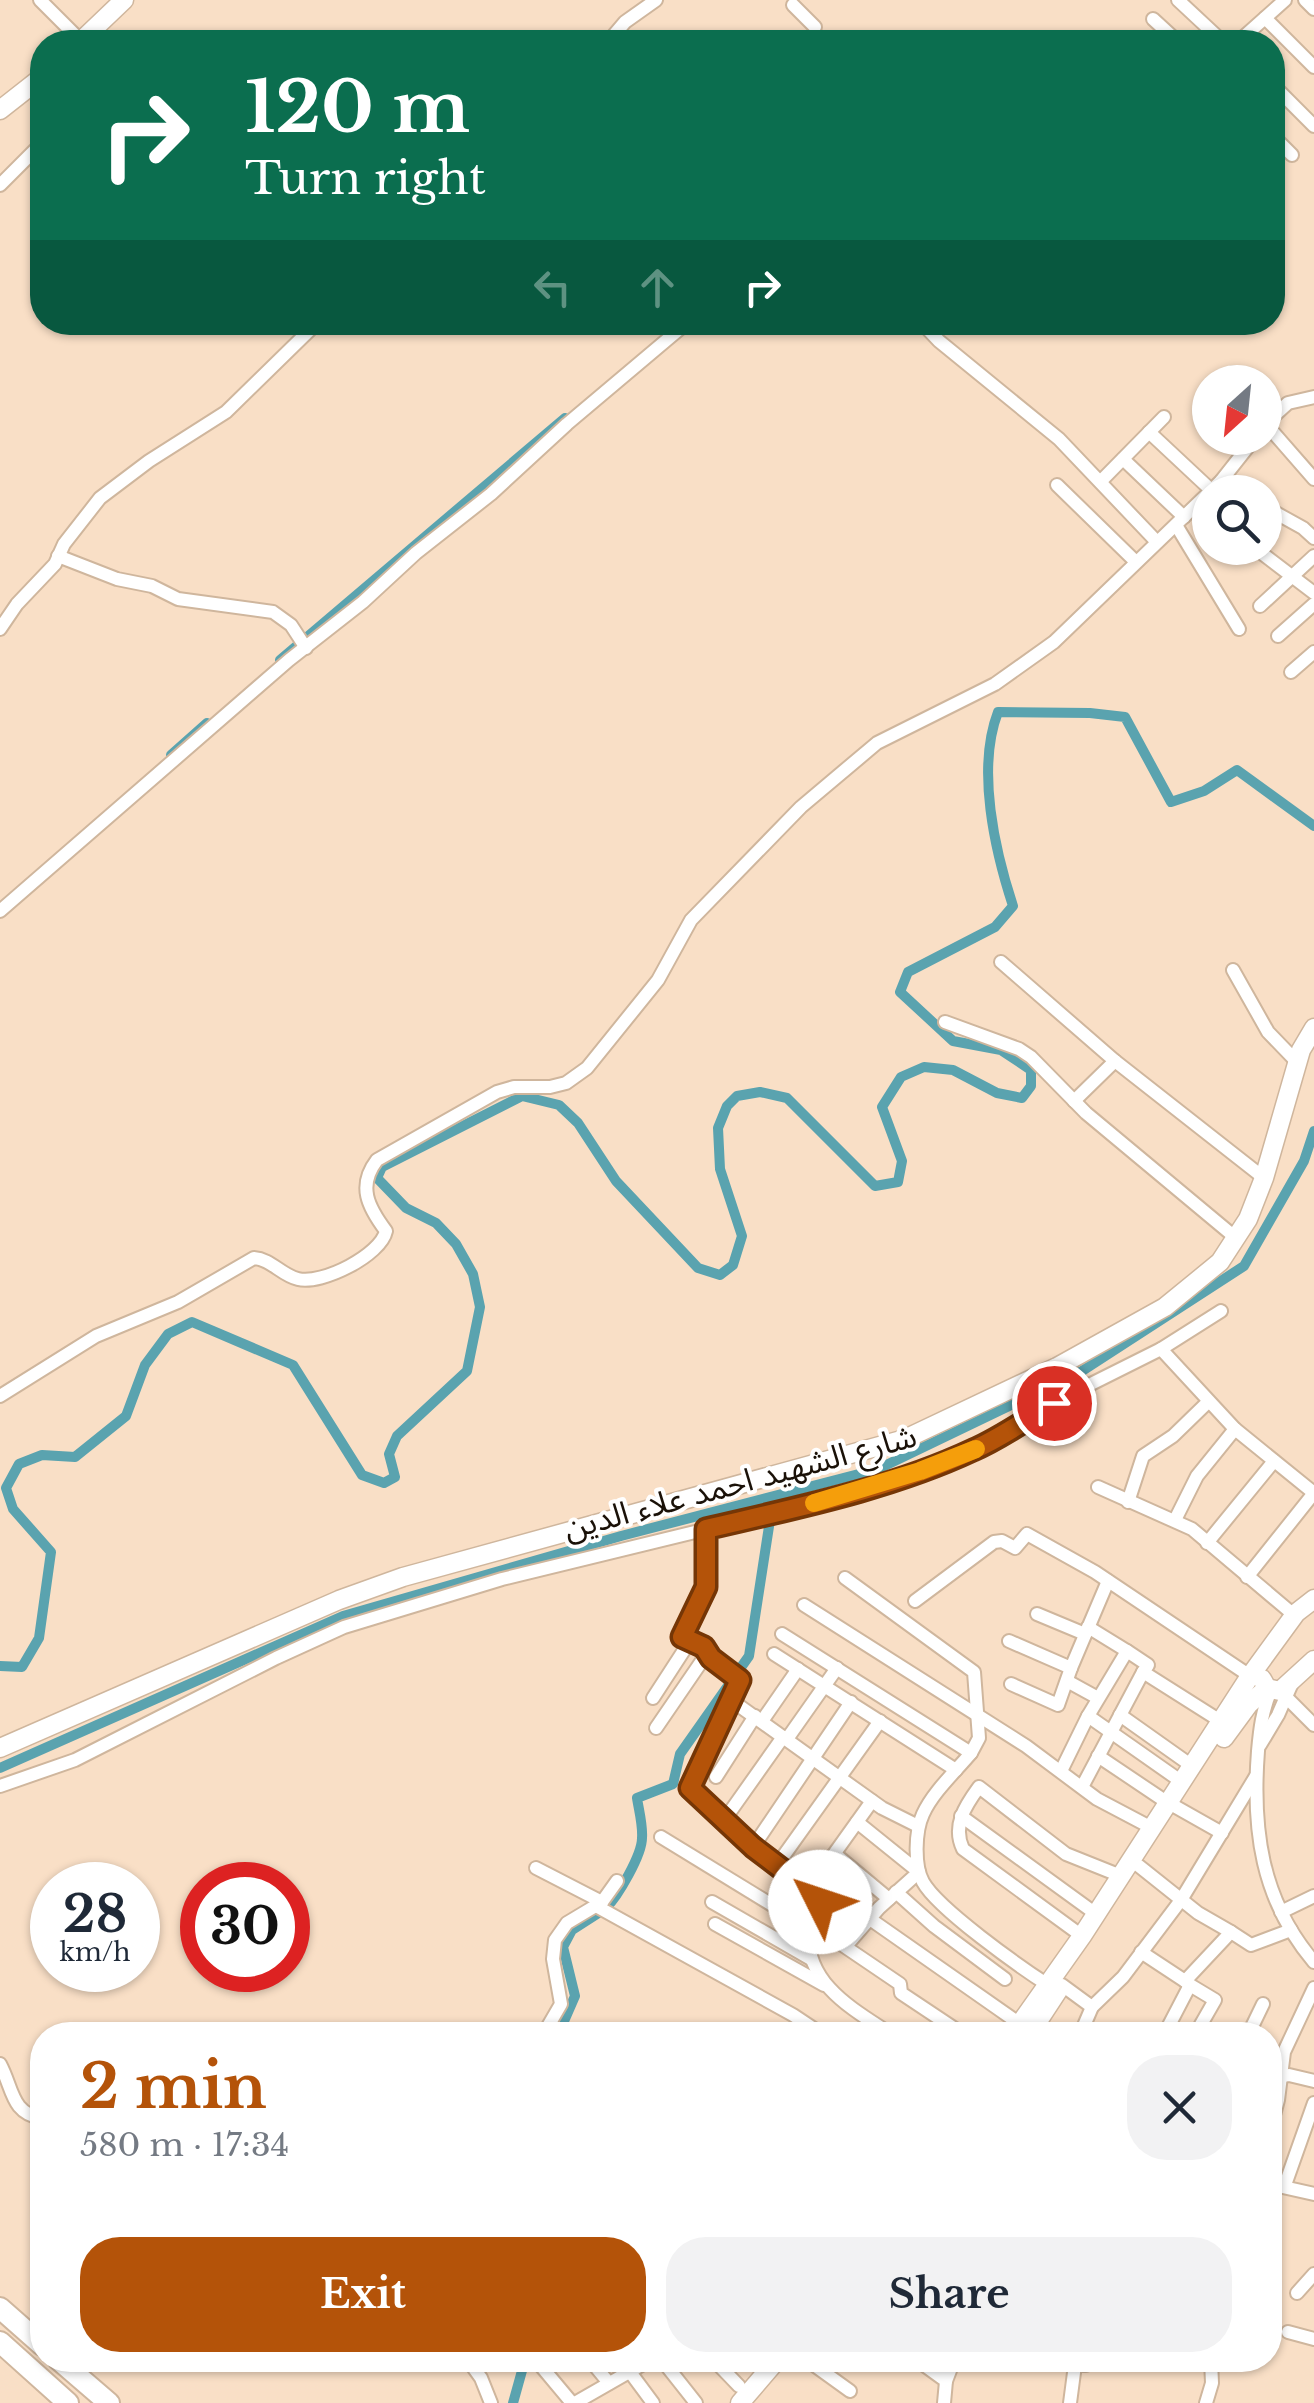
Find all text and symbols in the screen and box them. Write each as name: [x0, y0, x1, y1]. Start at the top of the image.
text: 120 m: [245, 64, 470, 151]
icon: right: [80, 70, 210, 200]
text: Turn right: [245, 150, 486, 206]
icon: left: [525, 260, 580, 315]
icon: ahead: [630, 260, 685, 315]
icon: right: [735, 260, 790, 315]
north arrow: [1192, 365, 1282, 455]
map controls: [1192, 365, 1282, 565]
button: search: [1192, 475, 1282, 565]
pin: [1012, 1361, 1097, 1446]
icon: arrive: [1027, 1376, 1082, 1431]
street label: شارع الشهيد احمد علاء الدين: [559, 1416, 922, 1552]
position arrow: [768, 1850, 872, 1954]
speed limit sign: 30: [180, 1862, 310, 1992]
text: 28: [63, 1883, 127, 1946]
text: km/h: [60, 1937, 130, 1968]
text: 2 min: [80, 2050, 267, 2124]
button: close: [1127, 2055, 1232, 2160]
text: 580 m · 17:34: [80, 2125, 289, 2165]
button: Exit: [80, 2237, 646, 2352]
button: Share: [666, 2237, 1232, 2352]

